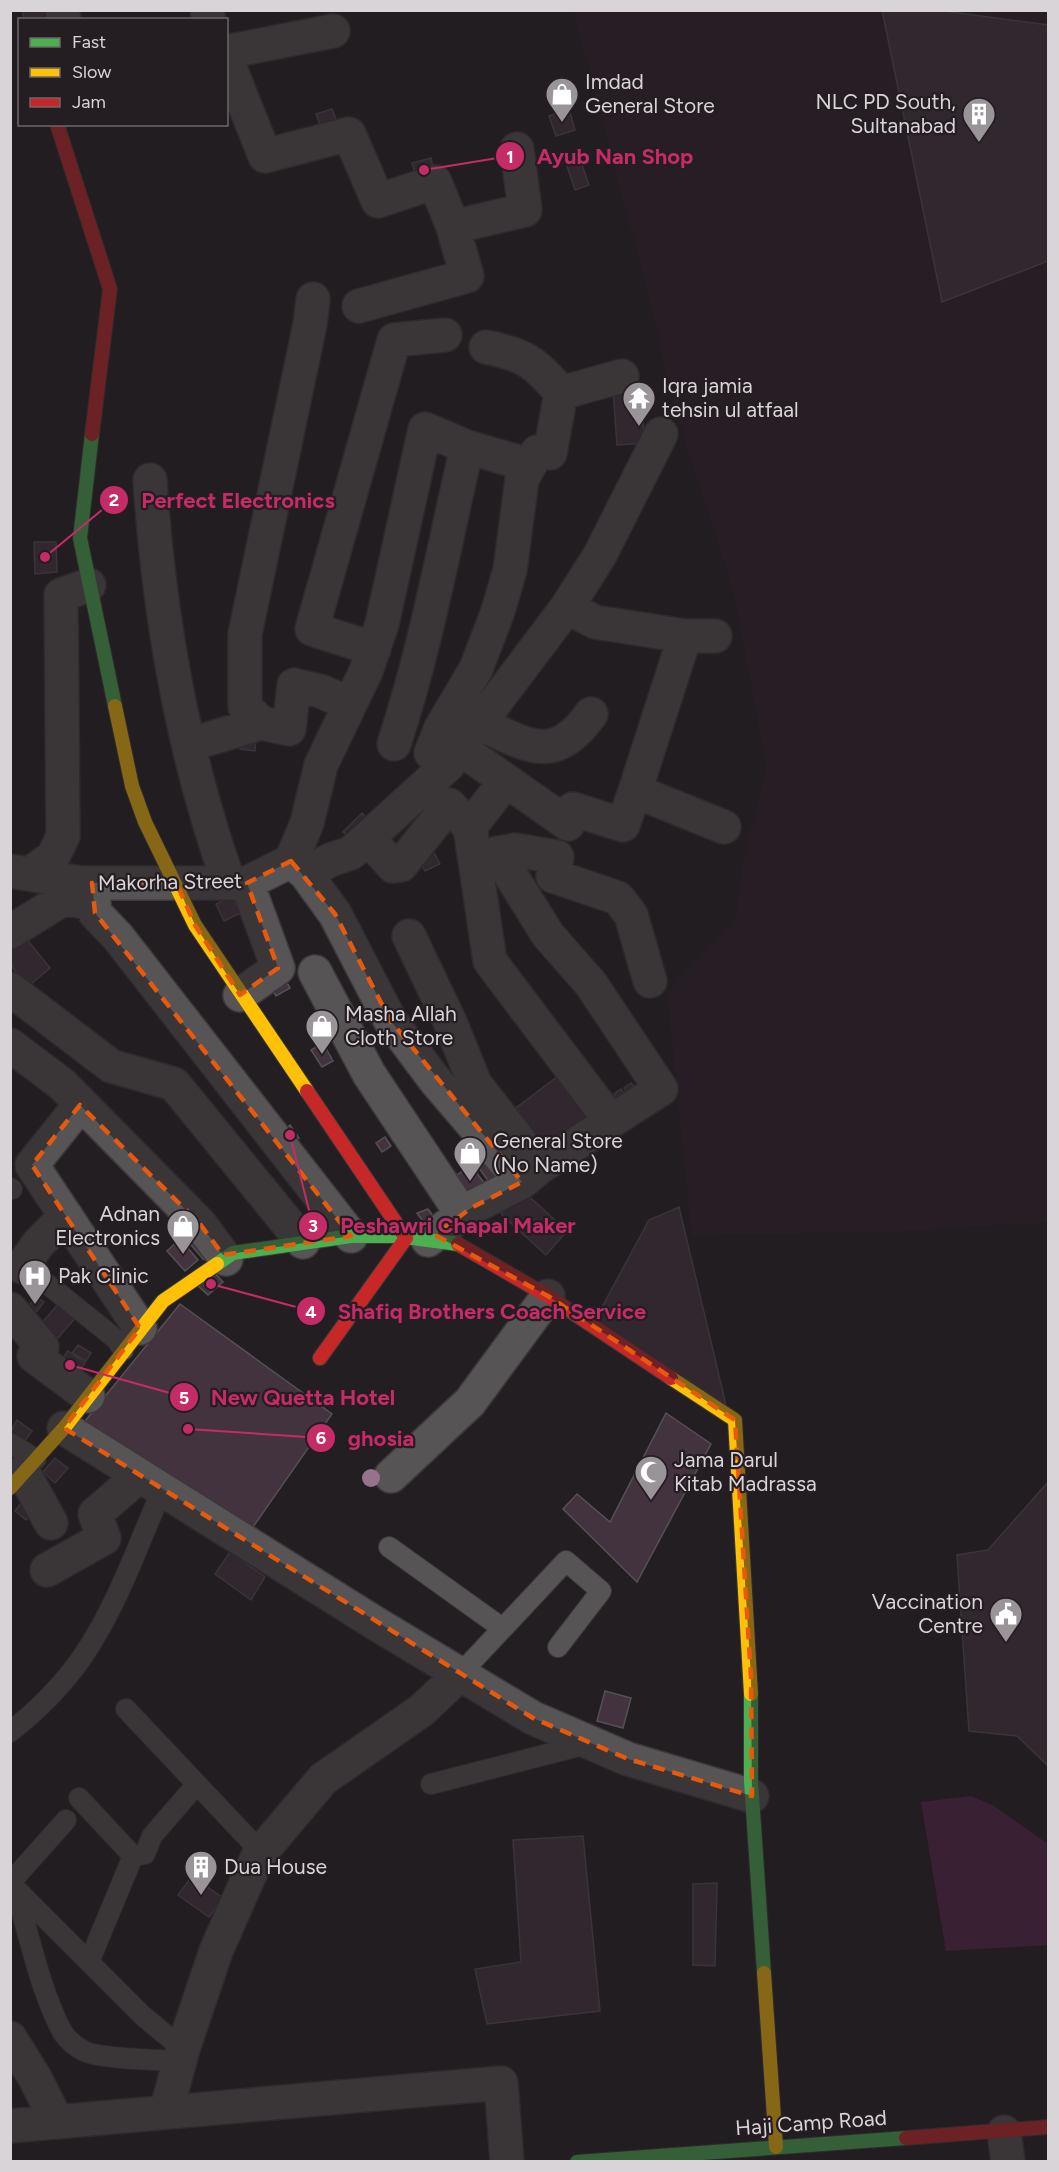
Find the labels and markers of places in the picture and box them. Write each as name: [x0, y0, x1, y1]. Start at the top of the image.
place label: Imdad General Store: [585, 69, 715, 118]
shop icon: Imdad General Store: [544, 76, 580, 123]
place label: NLC PD South, Sultanabad: [816, 89, 956, 138]
building icon: NLC PD South, Sultanabad: [961, 96, 997, 143]
callout: Ayub Nan Shop: [495, 136, 706, 176]
place label: Iqra jamia tehsin ul atfaal: [662, 373, 799, 422]
temple icon: Iqra jamia tehsin ul atfaal: [621, 380, 657, 427]
callout: Perfect Electronics: [99, 480, 347, 520]
place label: Masha Allah Cloth Store: [345, 1001, 457, 1050]
shop icon: Masha Allah Cloth Store: [304, 1008, 340, 1055]
place label: General Store (No Name): [493, 1128, 623, 1177]
shop icon: General Store (No Name): [452, 1135, 488, 1182]
place label: Adnan Electronics: [55, 1201, 160, 1250]
callout: Peshawri Chapal Maker: [298, 1206, 587, 1246]
shop icon: Adnan Electronics: [165, 1208, 201, 1255]
hospital icon: Pak Clinic: [17, 1258, 53, 1305]
place label: Pak Clinic: [58, 1263, 149, 1288]
callout: Shafiq Brothers Coach Service: [296, 1291, 658, 1331]
callout: New Quetta Hotel: [169, 1377, 407, 1417]
callout: ghosia: [306, 1418, 426, 1458]
place label: Jama Darul Kitab Madrassa: [674, 1447, 817, 1496]
mosque icon: Jama Darul Kitab Madrassa: [633, 1454, 669, 1501]
place label: Vaccination Centre: [872, 1589, 983, 1638]
public building icon: Vaccination Centre: [988, 1596, 1024, 1643]
building icon: Dua House: [183, 1849, 219, 1896]
place label: Dua House: [224, 1854, 327, 1879]

